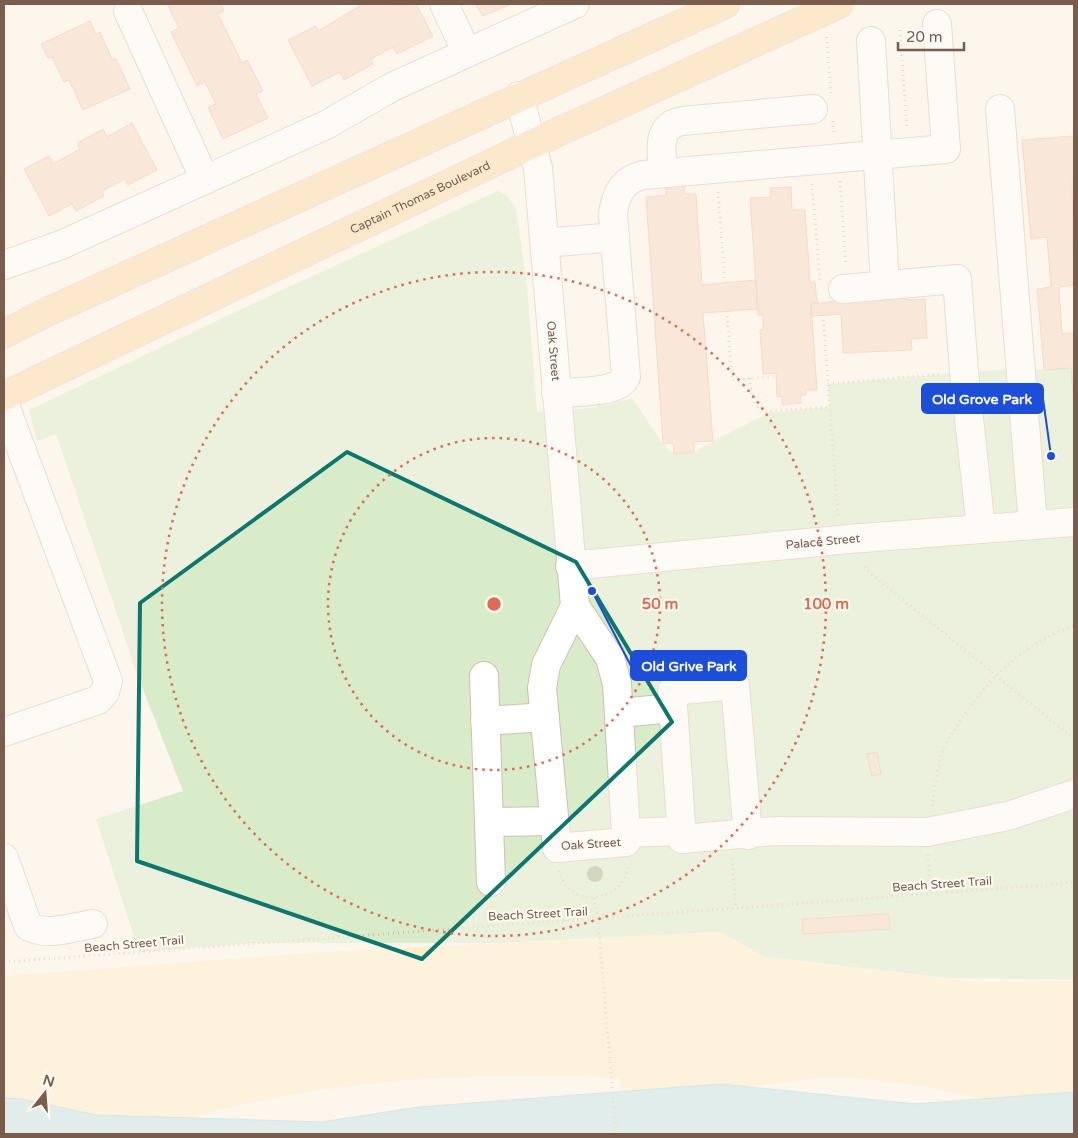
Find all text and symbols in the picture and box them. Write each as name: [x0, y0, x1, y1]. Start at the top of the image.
scale bar: [898, 20, 964, 52]
text: 20 m: [906, 28, 943, 46]
street label: Captain Thomas Boulevard: [348, 158, 492, 237]
street label: Oak Street: [544, 320, 563, 382]
callout: Old Grove Park: [922, 384, 1043, 413]
text: Old Grove Park: [932, 391, 1032, 408]
street label: Palace Street: [785, 531, 861, 552]
centre of rings: [485, 595, 503, 613]
text: 50 m: [642, 595, 678, 613]
text: 100 m: [803, 595, 849, 613]
callout: Old Grive Park: [631, 651, 746, 680]
text: Old Grive Park: [641, 658, 737, 675]
street label: Oak Street: [560, 835, 622, 853]
street label: Beach Street Trail: [892, 874, 992, 894]
street label: Beach Street Trail: [488, 904, 588, 924]
street label: Beach Street Trail: [84, 933, 184, 955]
north arrow: [20, 1068, 70, 1118]
text: N: [41, 1071, 57, 1091]

